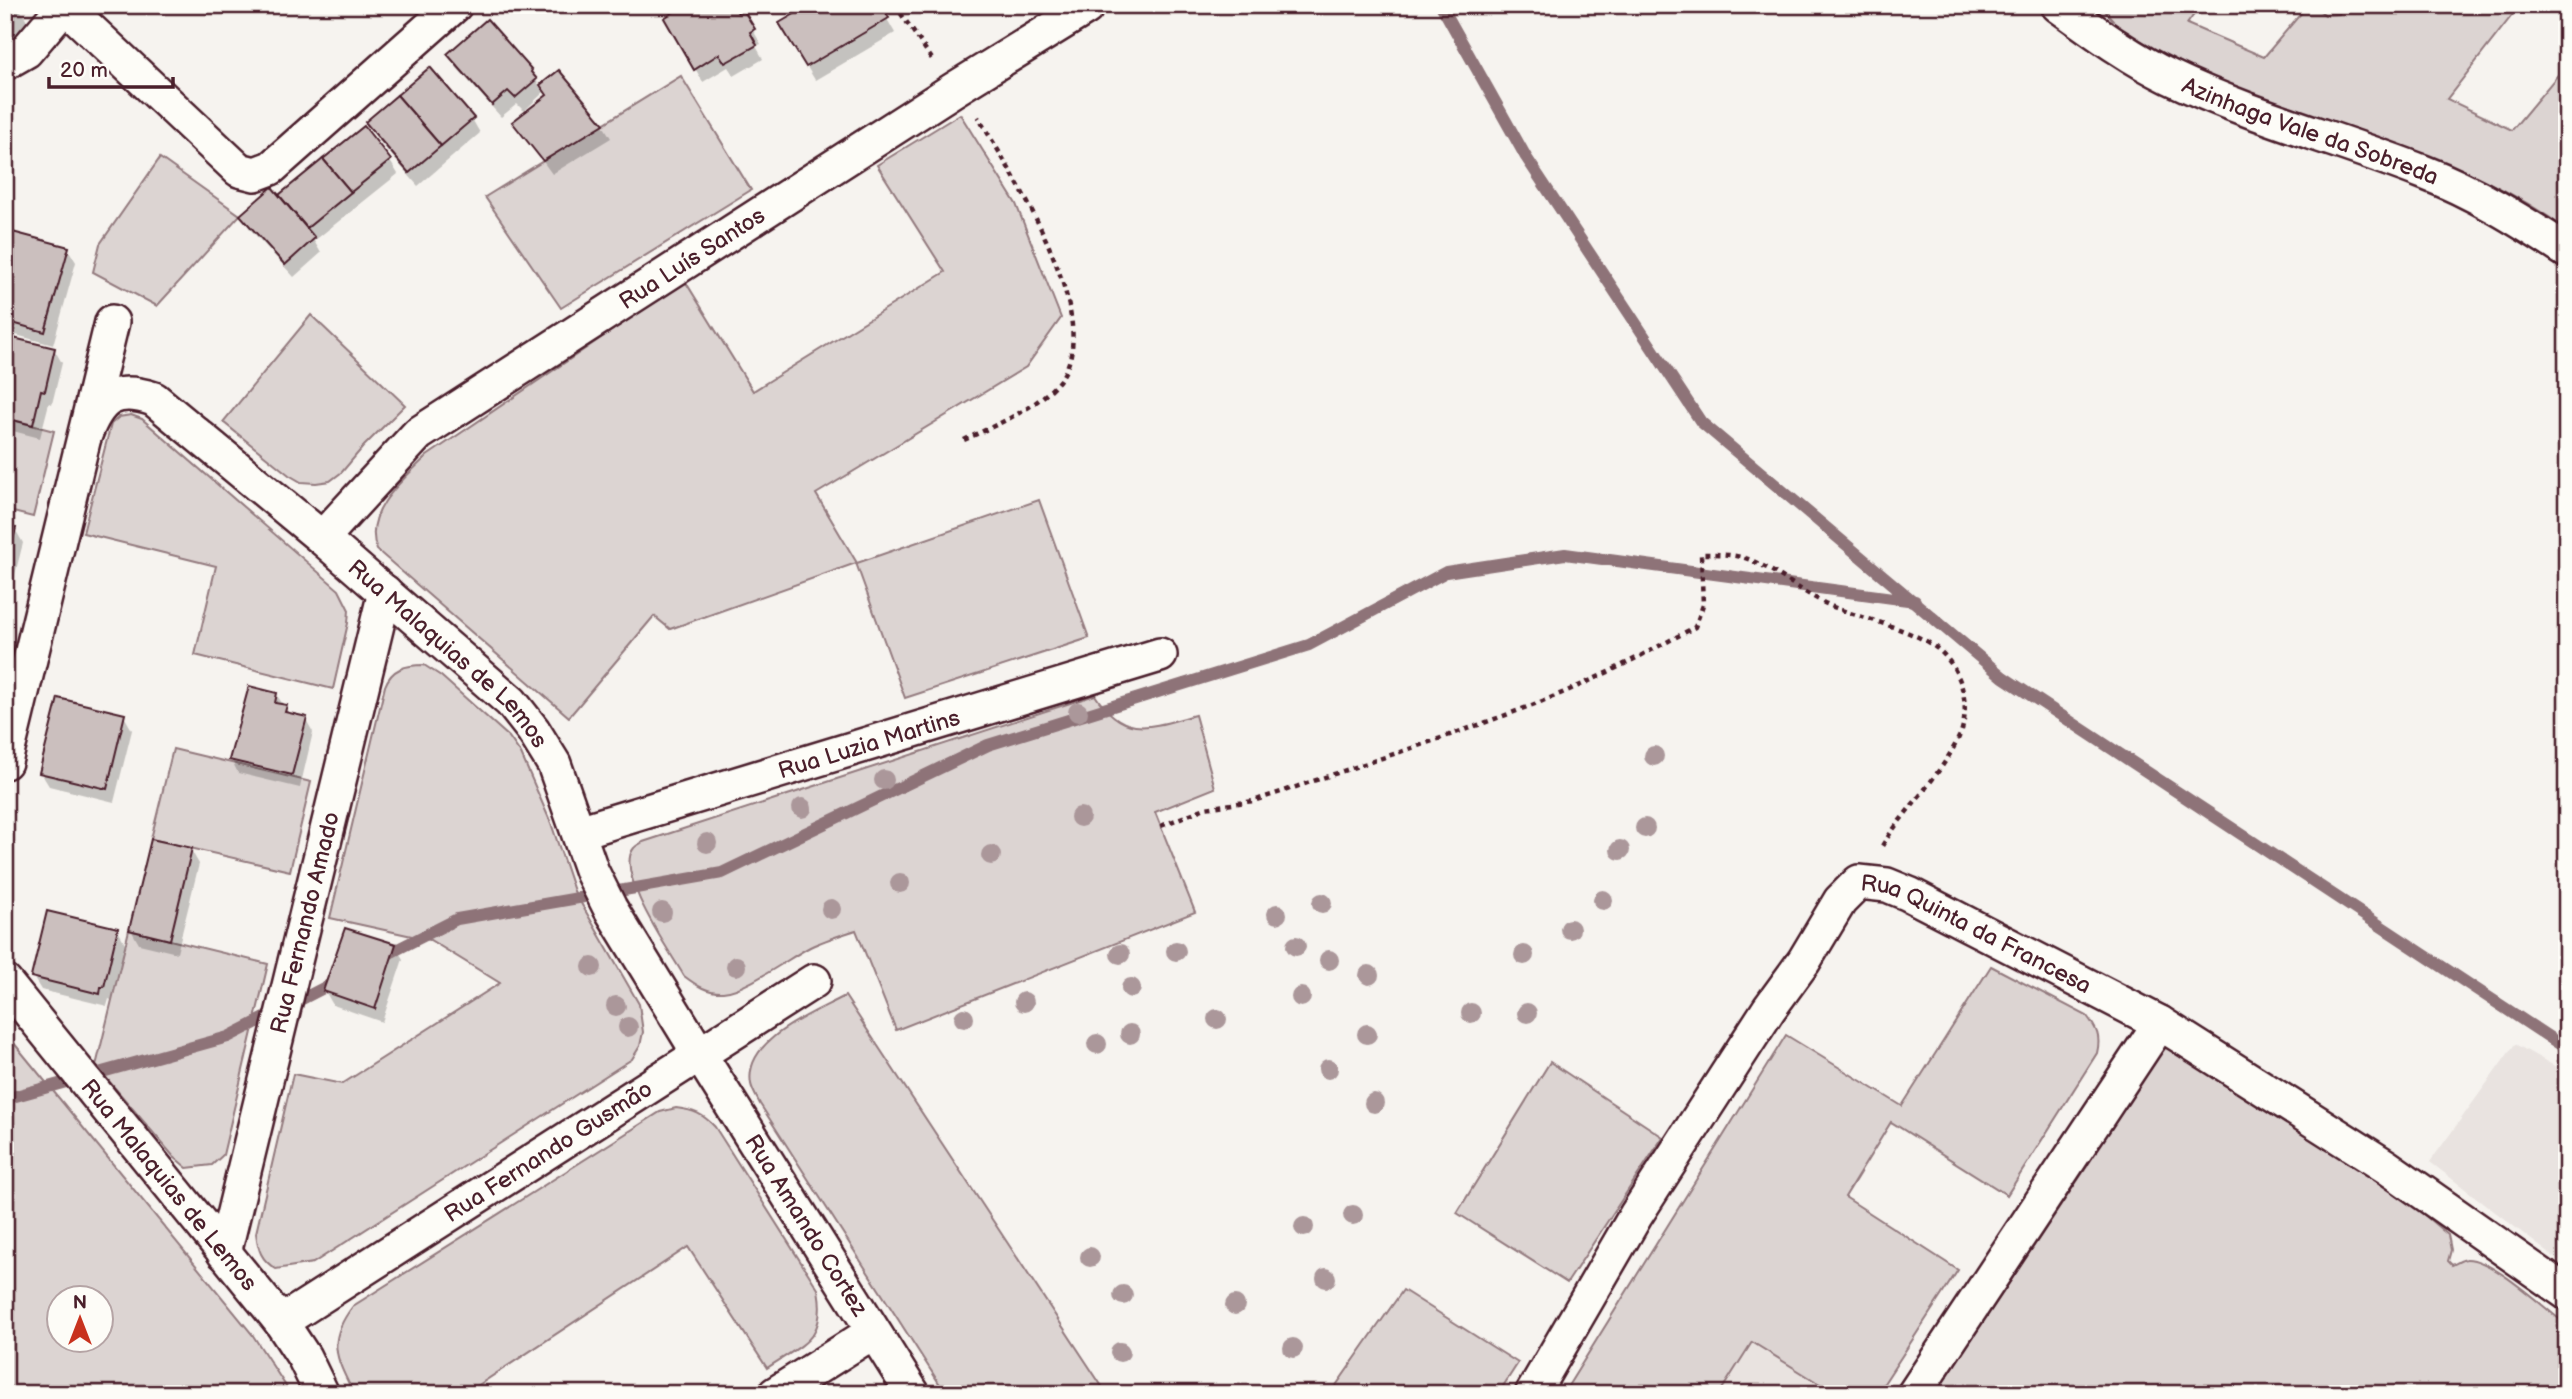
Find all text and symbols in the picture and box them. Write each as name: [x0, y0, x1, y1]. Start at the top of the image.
scale bar: [49, 46, 173, 90]
text: 20 m: [60, 58, 108, 83]
street label: Azinhaga Vale da Sobreda: [2178, 72, 2443, 192]
street label: Rua Luís Santos: [614, 202, 770, 316]
street label: Rua Malaquias de Lemos: [342, 554, 553, 753]
street label: Rua Luzia Martins: [775, 704, 963, 785]
street label: Rua Fernando Amado: [265, 809, 346, 1037]
street label: Rua Quinta da Francesa: [1859, 869, 2096, 1000]
street label: Rua Malaquias de Lemos: [75, 1074, 263, 1297]
street label: Rua Fernando Gusmão: [439, 1075, 658, 1229]
street label: Rua Amando Cortez: [738, 1129, 874, 1322]
north arrow: [46, 1284, 116, 1354]
text: N: [73, 1292, 87, 1315]

